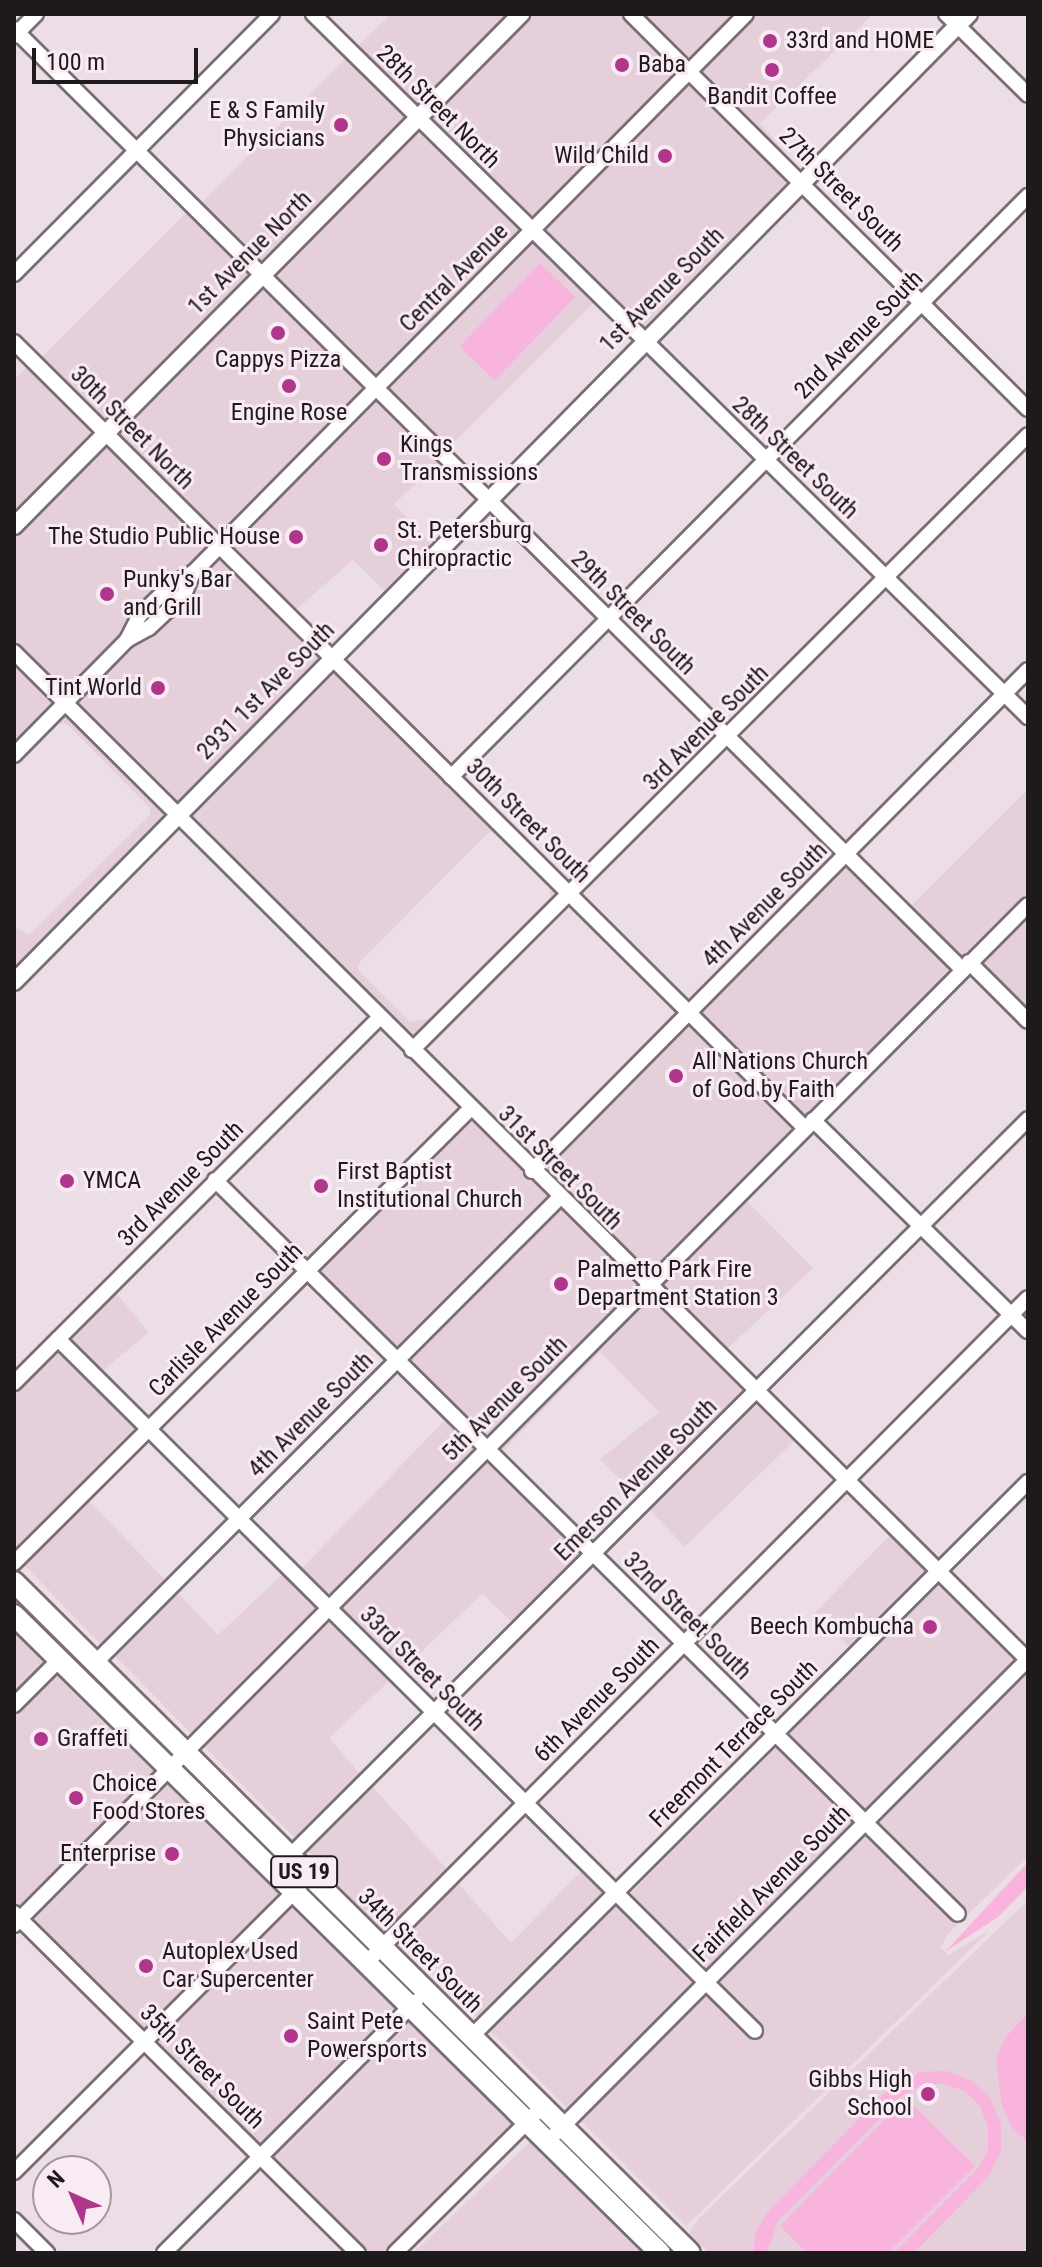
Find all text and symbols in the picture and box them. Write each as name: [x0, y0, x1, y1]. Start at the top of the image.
place label: 33rd and HOME: [786, 27, 934, 55]
scale bar: [36, 32, 202, 82]
marker: 33rd and HOME: [761, 32, 779, 50]
street label: 28th Street North: [370, 39, 506, 175]
text: 100 m: [46, 48, 105, 76]
place label: Baba: [638, 51, 686, 79]
marker: Baba: [613, 56, 631, 74]
marker: Bandit Coffee: [763, 61, 781, 79]
place label: Bandit Coffee: [707, 83, 837, 111]
place label: E & S Family Physicians: [209, 97, 325, 153]
marker: E & S Family Physicians: [332, 116, 350, 134]
street label: 27th Street South: [773, 122, 909, 258]
place label: Wild Child: [554, 142, 649, 170]
marker: Wild Child: [656, 147, 674, 165]
street label: 1st Avenue North: [182, 185, 318, 321]
street label: Central Avenue: [394, 218, 514, 338]
street label: 1st Avenue South: [594, 222, 730, 358]
street label: 2nd Avenue South: [789, 265, 929, 405]
marker: Cappys Pizza: [269, 324, 287, 342]
place label: Cappys Pizza: [215, 346, 341, 374]
street label: 30th Street North: [64, 360, 200, 496]
marker: Engine Rose: [280, 377, 298, 395]
street label: 28th Street South: [726, 391, 864, 525]
place label: Engine Rose: [231, 399, 347, 427]
place label: Kings Transmissions: [400, 431, 538, 487]
marker: Kings Transmissions: [375, 450, 393, 468]
place label: St. Petersburg Chiropractic: [397, 517, 532, 573]
place label: The Studio Public House: [48, 523, 280, 551]
marker: The Studio Public House: [287, 528, 305, 546]
marker: St. Petersburg Chiropractic: [372, 536, 390, 554]
street label: 29th Street South: [565, 545, 701, 681]
place label: Punky's Bar and Grill: [123, 566, 232, 622]
marker: Punky's Bar and Grill: [98, 585, 116, 603]
street label: 2931 1st Ave South: [191, 616, 341, 766]
street label: 3rd Avenue South: [637, 659, 775, 797]
place label: Tint World: [45, 674, 142, 702]
marker: Tint World: [149, 679, 167, 697]
street label: 30th Street South: [460, 753, 596, 889]
street label: 4th Avenue South: [696, 836, 834, 974]
place label: All Nations Church of God by Faith: [692, 1048, 868, 1104]
marker: All Nations Church of God by Faith: [667, 1067, 685, 1085]
street label: 31st Street South: [492, 1100, 628, 1236]
street label: 3rd Avenue South: [112, 1115, 250, 1253]
place label: First Baptist Institutional Church: [337, 1158, 522, 1214]
place label: YMCA: [83, 1167, 141, 1195]
marker: YMCA: [58, 1172, 76, 1190]
marker: First Baptist Institutional Church: [312, 1177, 330, 1195]
street label: Carlisle Avenue South: [143, 1237, 309, 1403]
place label: Palmetto Park Fire Department Station 3: [577, 1256, 779, 1312]
marker: Palmetto Park Fire Department Station 3: [552, 1275, 570, 1293]
street label: 5th Avenue South: [436, 1330, 574, 1468]
street label: 4th Avenue South: [242, 1346, 380, 1484]
street label: Emerson Avenue South: [549, 1393, 723, 1567]
street label: 32nd Street South: [617, 1546, 757, 1686]
street label: 33rd Street South: [354, 1601, 490, 1737]
place label: Beech Kombucha: [750, 1613, 914, 1641]
marker: Beech Kombucha: [921, 1618, 939, 1636]
street label: 6th Avenue South: [528, 1631, 666, 1769]
street label: Freemont Terrace South: [644, 1654, 824, 1834]
place label: Graffeti: [57, 1725, 128, 1753]
marker: Graffeti: [32, 1730, 50, 1748]
place label: Choice Food Stores: [92, 1770, 205, 1826]
marker: Choice Food Stores: [67, 1789, 85, 1807]
street label: Fairfield Avenue South: [687, 1799, 857, 1969]
place label: Enterprise: [60, 1840, 156, 1868]
marker: Enterprise: [163, 1845, 181, 1863]
road number: US 19: [270, 1854, 338, 1890]
street label: 34th Street South: [352, 1883, 488, 2019]
place label: Autoplex Used Car Supercenter: [162, 1938, 314, 1994]
marker: Autoplex Used Car Supercenter: [137, 1957, 155, 1975]
street label: 35th Street South: [134, 1999, 270, 2135]
place label: Saint Pete Powersports: [307, 2008, 427, 2064]
marker: Saint Pete Powersports: [282, 2027, 300, 2045]
place label: Gibbs High School: [808, 2066, 912, 2122]
marker: Gibbs High School: [919, 2085, 937, 2103]
north arrow: [32, 2155, 112, 2235]
text: N: [42, 2165, 70, 2193]

